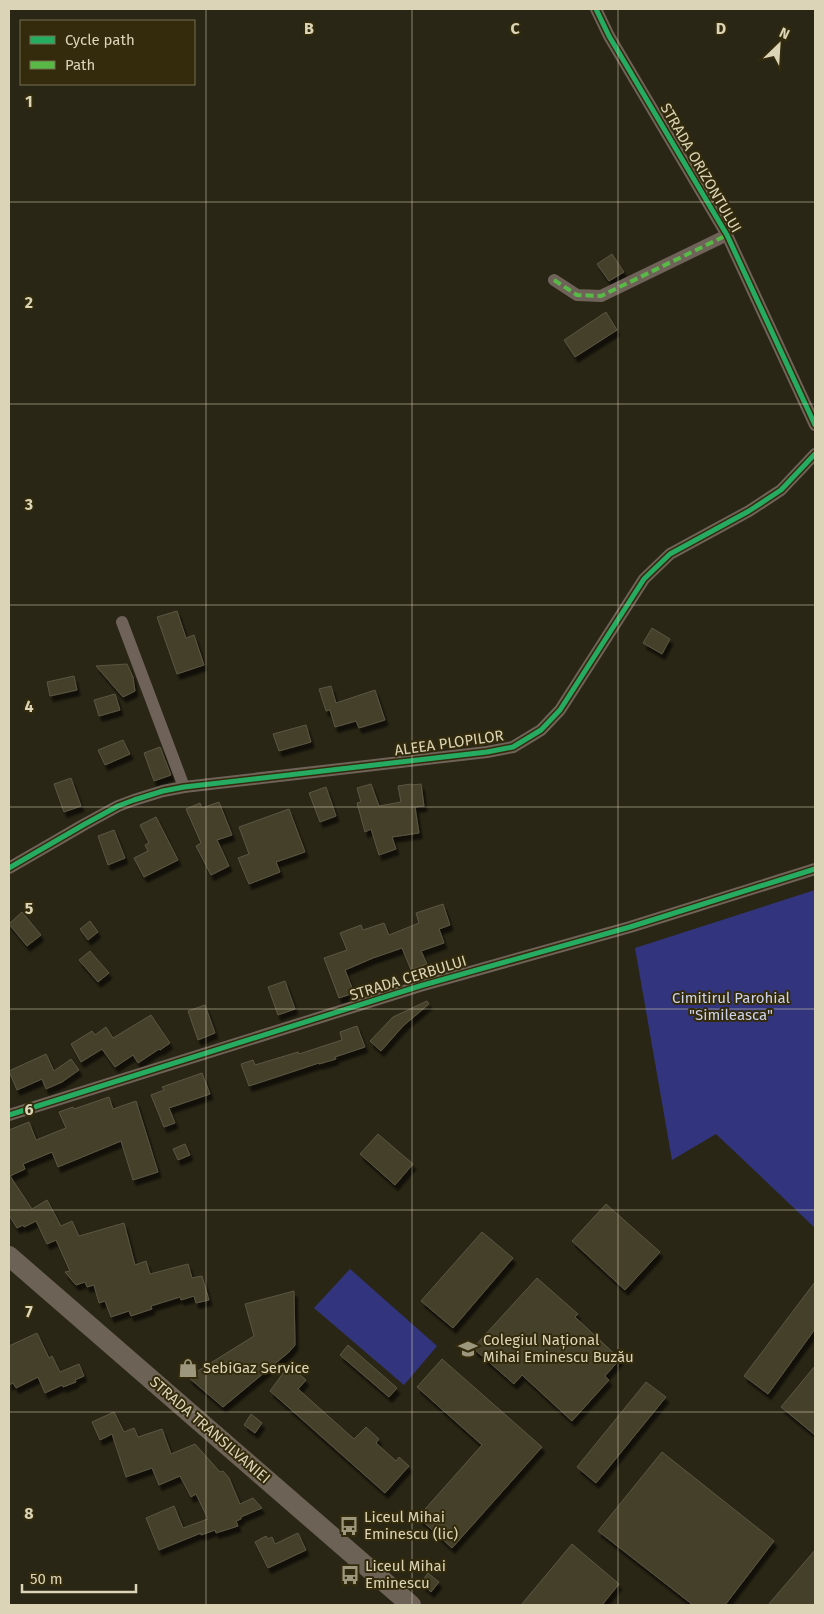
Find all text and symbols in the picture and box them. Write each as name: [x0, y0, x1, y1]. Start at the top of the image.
text: B: [304, 19, 314, 38]
text: C: [510, 19, 520, 38]
text: D: [716, 19, 726, 38]
legend: [20, 20, 195, 85]
north arrow: [754, 20, 804, 70]
text: N: [776, 24, 792, 43]
text: Cycle path: [65, 31, 135, 49]
text: Path: [65, 56, 95, 74]
text: 1: [25, 92, 33, 111]
street label: STRADA ORIZONTULUI: [657, 100, 745, 236]
text: 2: [25, 293, 33, 312]
text: 3: [24, 495, 33, 514]
text: 4: [24, 697, 34, 716]
street label: ALEEA PLOPILOR: [393, 726, 505, 760]
text: 5: [25, 899, 34, 918]
street label: STRADA CERBULUI: [347, 952, 469, 1004]
park label: Cimitirul Parohial "Simileasca": [672, 989, 791, 1024]
text: 6: [24, 1100, 34, 1119]
text: 7: [25, 1302, 33, 1321]
place label: Colegiul Național Mihai Eminescu Buzău: [483, 1331, 634, 1366]
school or university icon: Colegiul Național Mihai Eminescu Buzău: [457, 1338, 479, 1360]
shop icon: SebiGaz Service: [177, 1357, 199, 1379]
place label: SebiGaz Service: [203, 1359, 309, 1377]
street label: STRADA TRANSILVANIEI: [146, 1373, 274, 1487]
text: 8: [24, 1504, 34, 1523]
place label: Liceul Mihai Eminescu (lic): [364, 1508, 458, 1543]
bus stop icon: Liceul Mihai Eminescu (lic): [338, 1515, 360, 1537]
place label: Liceul Mihai Eminescu: [365, 1557, 446, 1592]
scale bar: [22, 1562, 136, 1594]
bus stop icon: Liceul Mihai Eminescu: [339, 1564, 361, 1586]
text: 50 m: [30, 1570, 63, 1588]

